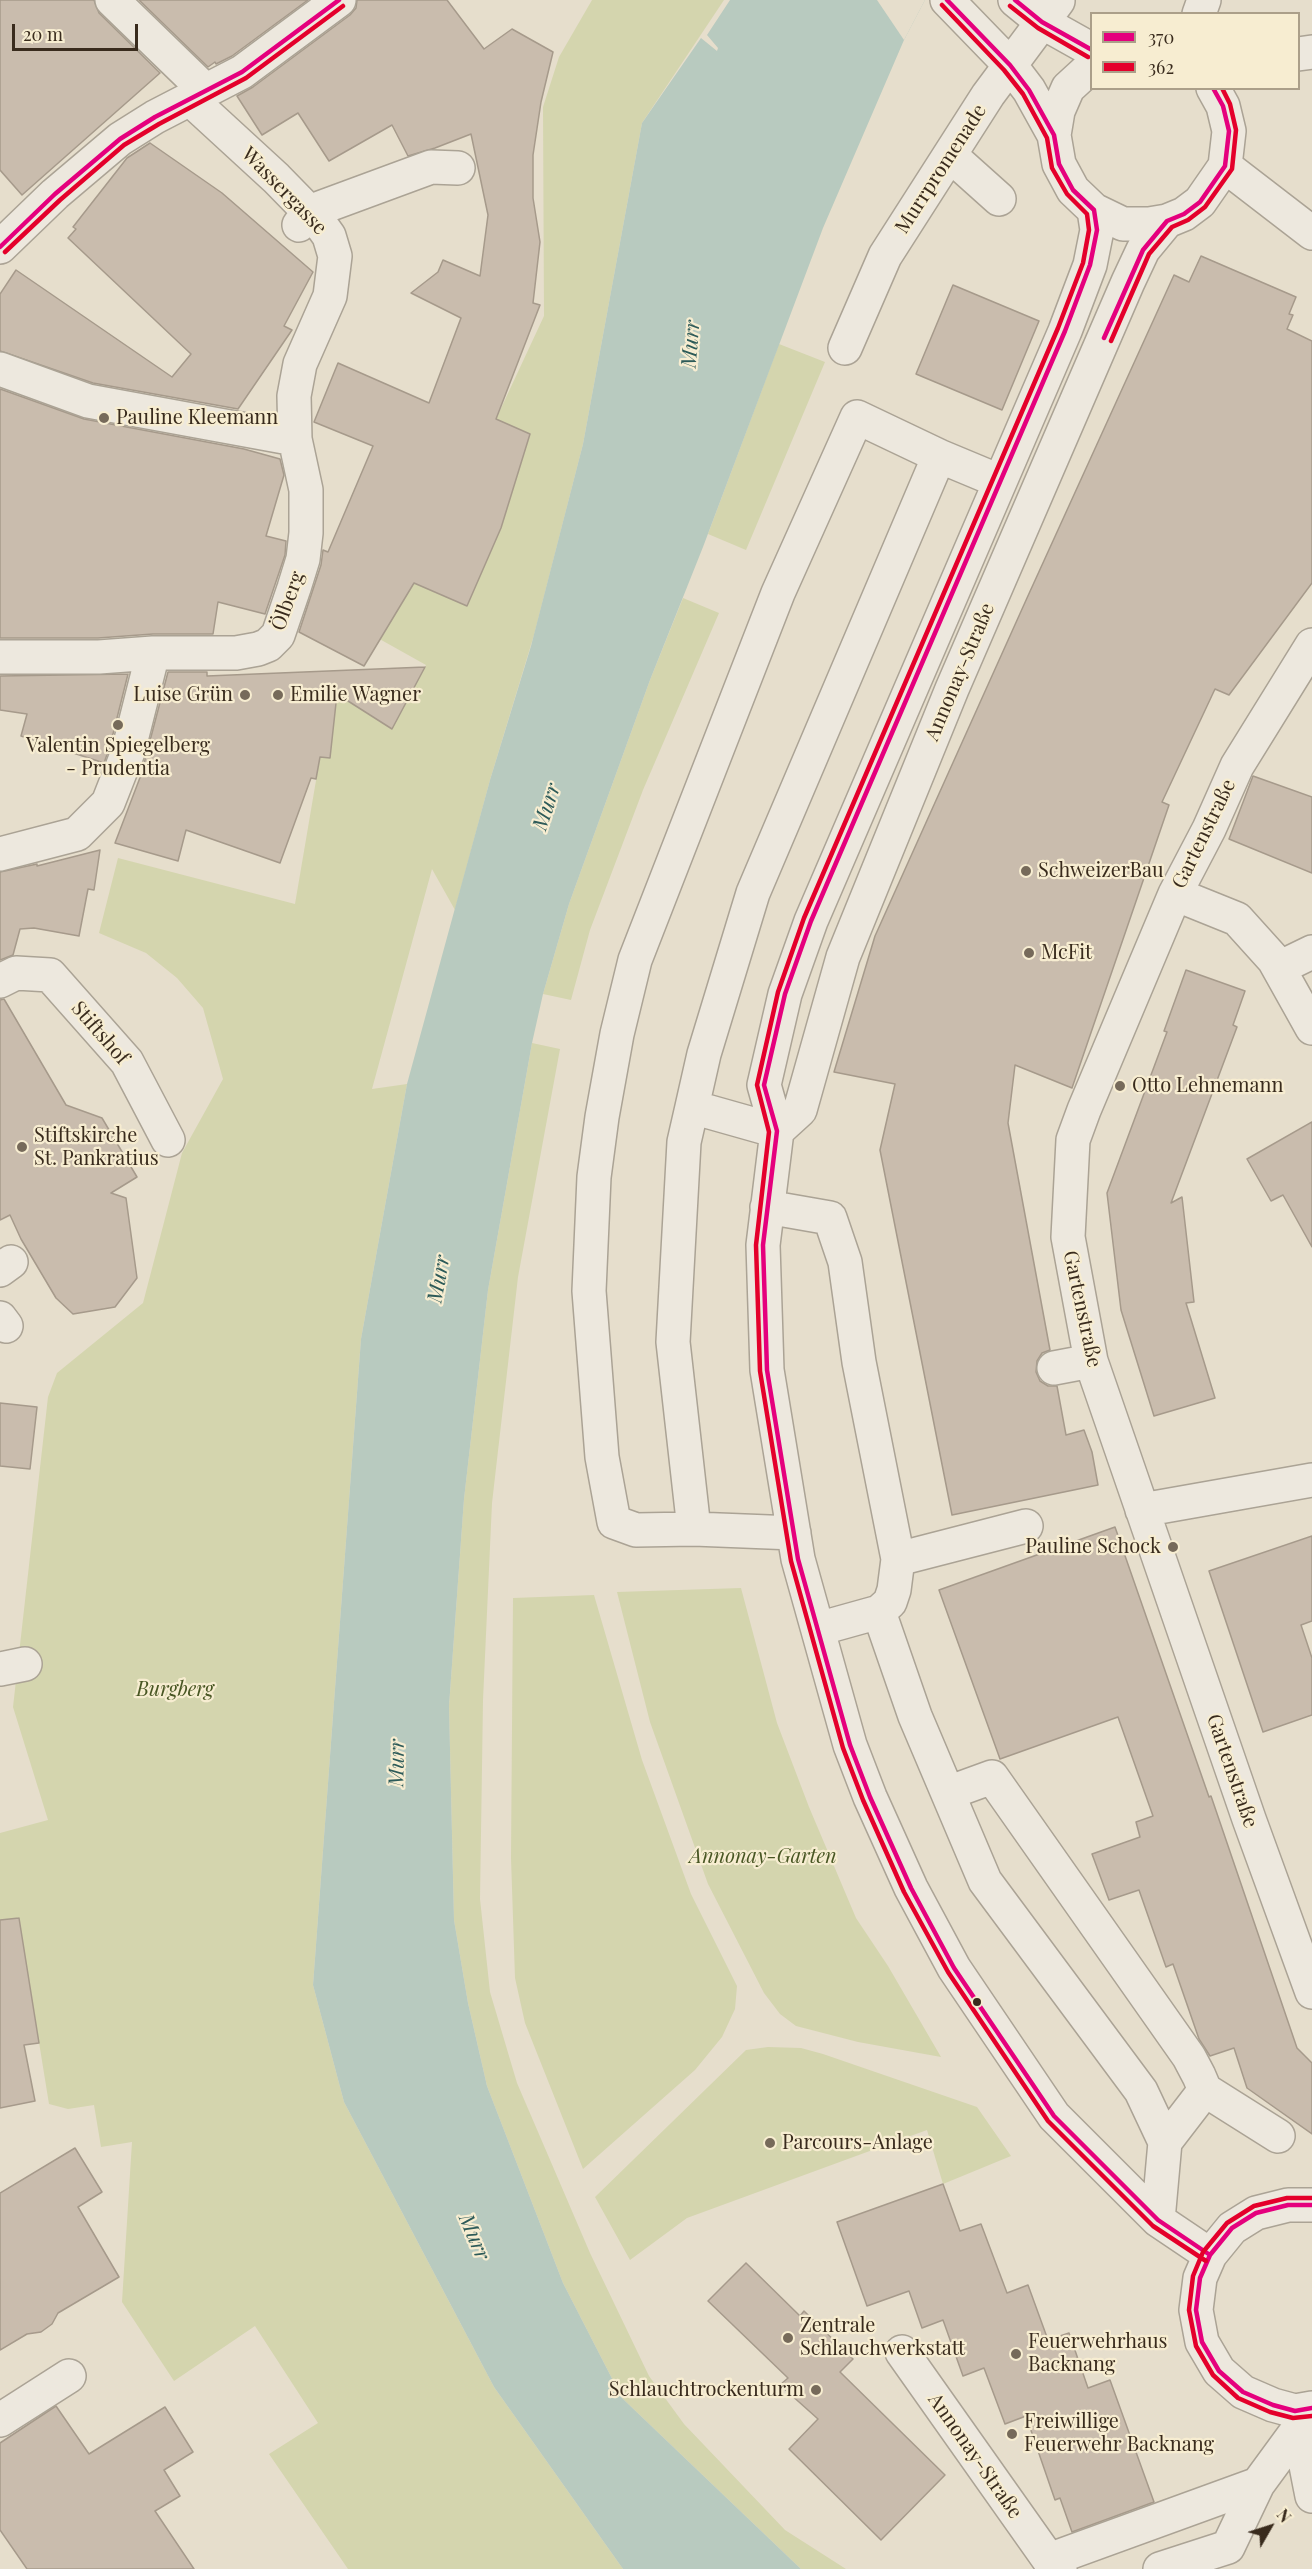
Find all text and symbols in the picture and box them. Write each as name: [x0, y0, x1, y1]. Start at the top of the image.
scale bar: [15, 12, 141, 50]
legend: [1090, 12, 1300, 90]
text: 20 m: [23, 22, 63, 46]
text: 370: [1148, 25, 1174, 49]
text: 362: [1148, 55, 1174, 79]
street label: Murrpromenade: [890, 100, 992, 238]
street label: Wassergasse: [236, 142, 332, 240]
water label: Murr: [676, 319, 706, 369]
place label: Pauline Kleemann: [116, 406, 278, 430]
marker: Pauline Kleemann: [97, 411, 111, 425]
street label: Ölberg: [266, 568, 310, 634]
street label: Annonay-Straße: [920, 599, 1000, 745]
place label: Luise Grün: [133, 683, 233, 707]
place label: Emilie Wagner: [290, 683, 421, 707]
marker: Luise Grün: [238, 688, 252, 702]
marker: Emilie Wagner: [271, 688, 285, 702]
marker: Valentin Spiegelberg - Prudentia: [111, 718, 125, 732]
place label: Valentin Spiegelberg - Prudentia: [26, 734, 210, 781]
street label: Gartenstraße: [1167, 775, 1241, 893]
water label: Murr: [528, 780, 566, 834]
place label: SchweizerBau: [1038, 859, 1164, 883]
marker: SchweizerBau: [1019, 864, 1033, 878]
place label: McFit: [1041, 941, 1092, 965]
marker: McFit: [1022, 946, 1036, 960]
street label: Stiftshof: [66, 997, 134, 1069]
place label: Otto Lehnemann: [1132, 1074, 1283, 1098]
marker: Otto Lehnemann: [1113, 1079, 1127, 1093]
place label: Stiftskirche St. Pankratius: [34, 1124, 159, 1171]
marker: Stiftskirche St. Pankratius: [15, 1140, 29, 1154]
street label: Gartenstraße: [1058, 1248, 1106, 1370]
water label: Murr: [422, 1253, 456, 1305]
place label: Pauline Schock: [1025, 1535, 1161, 1559]
marker: Pauline Schock: [1166, 1540, 1180, 1554]
park label: Burgberg: [136, 1678, 214, 1702]
street label: Gartenstraße: [1201, 1711, 1263, 1831]
water label: Murr: [384, 1739, 410, 1787]
park label: Annonay-Garten: [689, 1845, 837, 1869]
unlabelled marker: [971, 1996, 983, 2008]
place label: Parcours-Anlage: [782, 2131, 933, 2155]
marker: Parcours-Anlage: [763, 2136, 777, 2150]
water label: Murr: [453, 2210, 495, 2264]
place label: Zentrale Schlauchwerkstatt: [800, 2314, 965, 2361]
place label: Feuerwehrhaus Backnang: [1028, 2330, 1168, 2377]
marker: Zentrale Schlauchwerkstatt: [781, 2331, 795, 2345]
marker: Feuerwehrhaus Backnang: [1009, 2347, 1023, 2361]
place label: Schlauchtrockenturm: [609, 2378, 804, 2402]
marker: Schlauchtrockenturm: [809, 2383, 823, 2397]
street label: Annonay-Straße: [923, 2389, 1027, 2523]
place label: Freiwillige Feuerwehr Backnang: [1024, 2410, 1214, 2457]
marker: Freiwillige Feuerwehr Backnang: [1005, 2427, 1019, 2441]
north arrow: [1240, 2497, 1300, 2557]
text: N: [1273, 2504, 1296, 2526]

